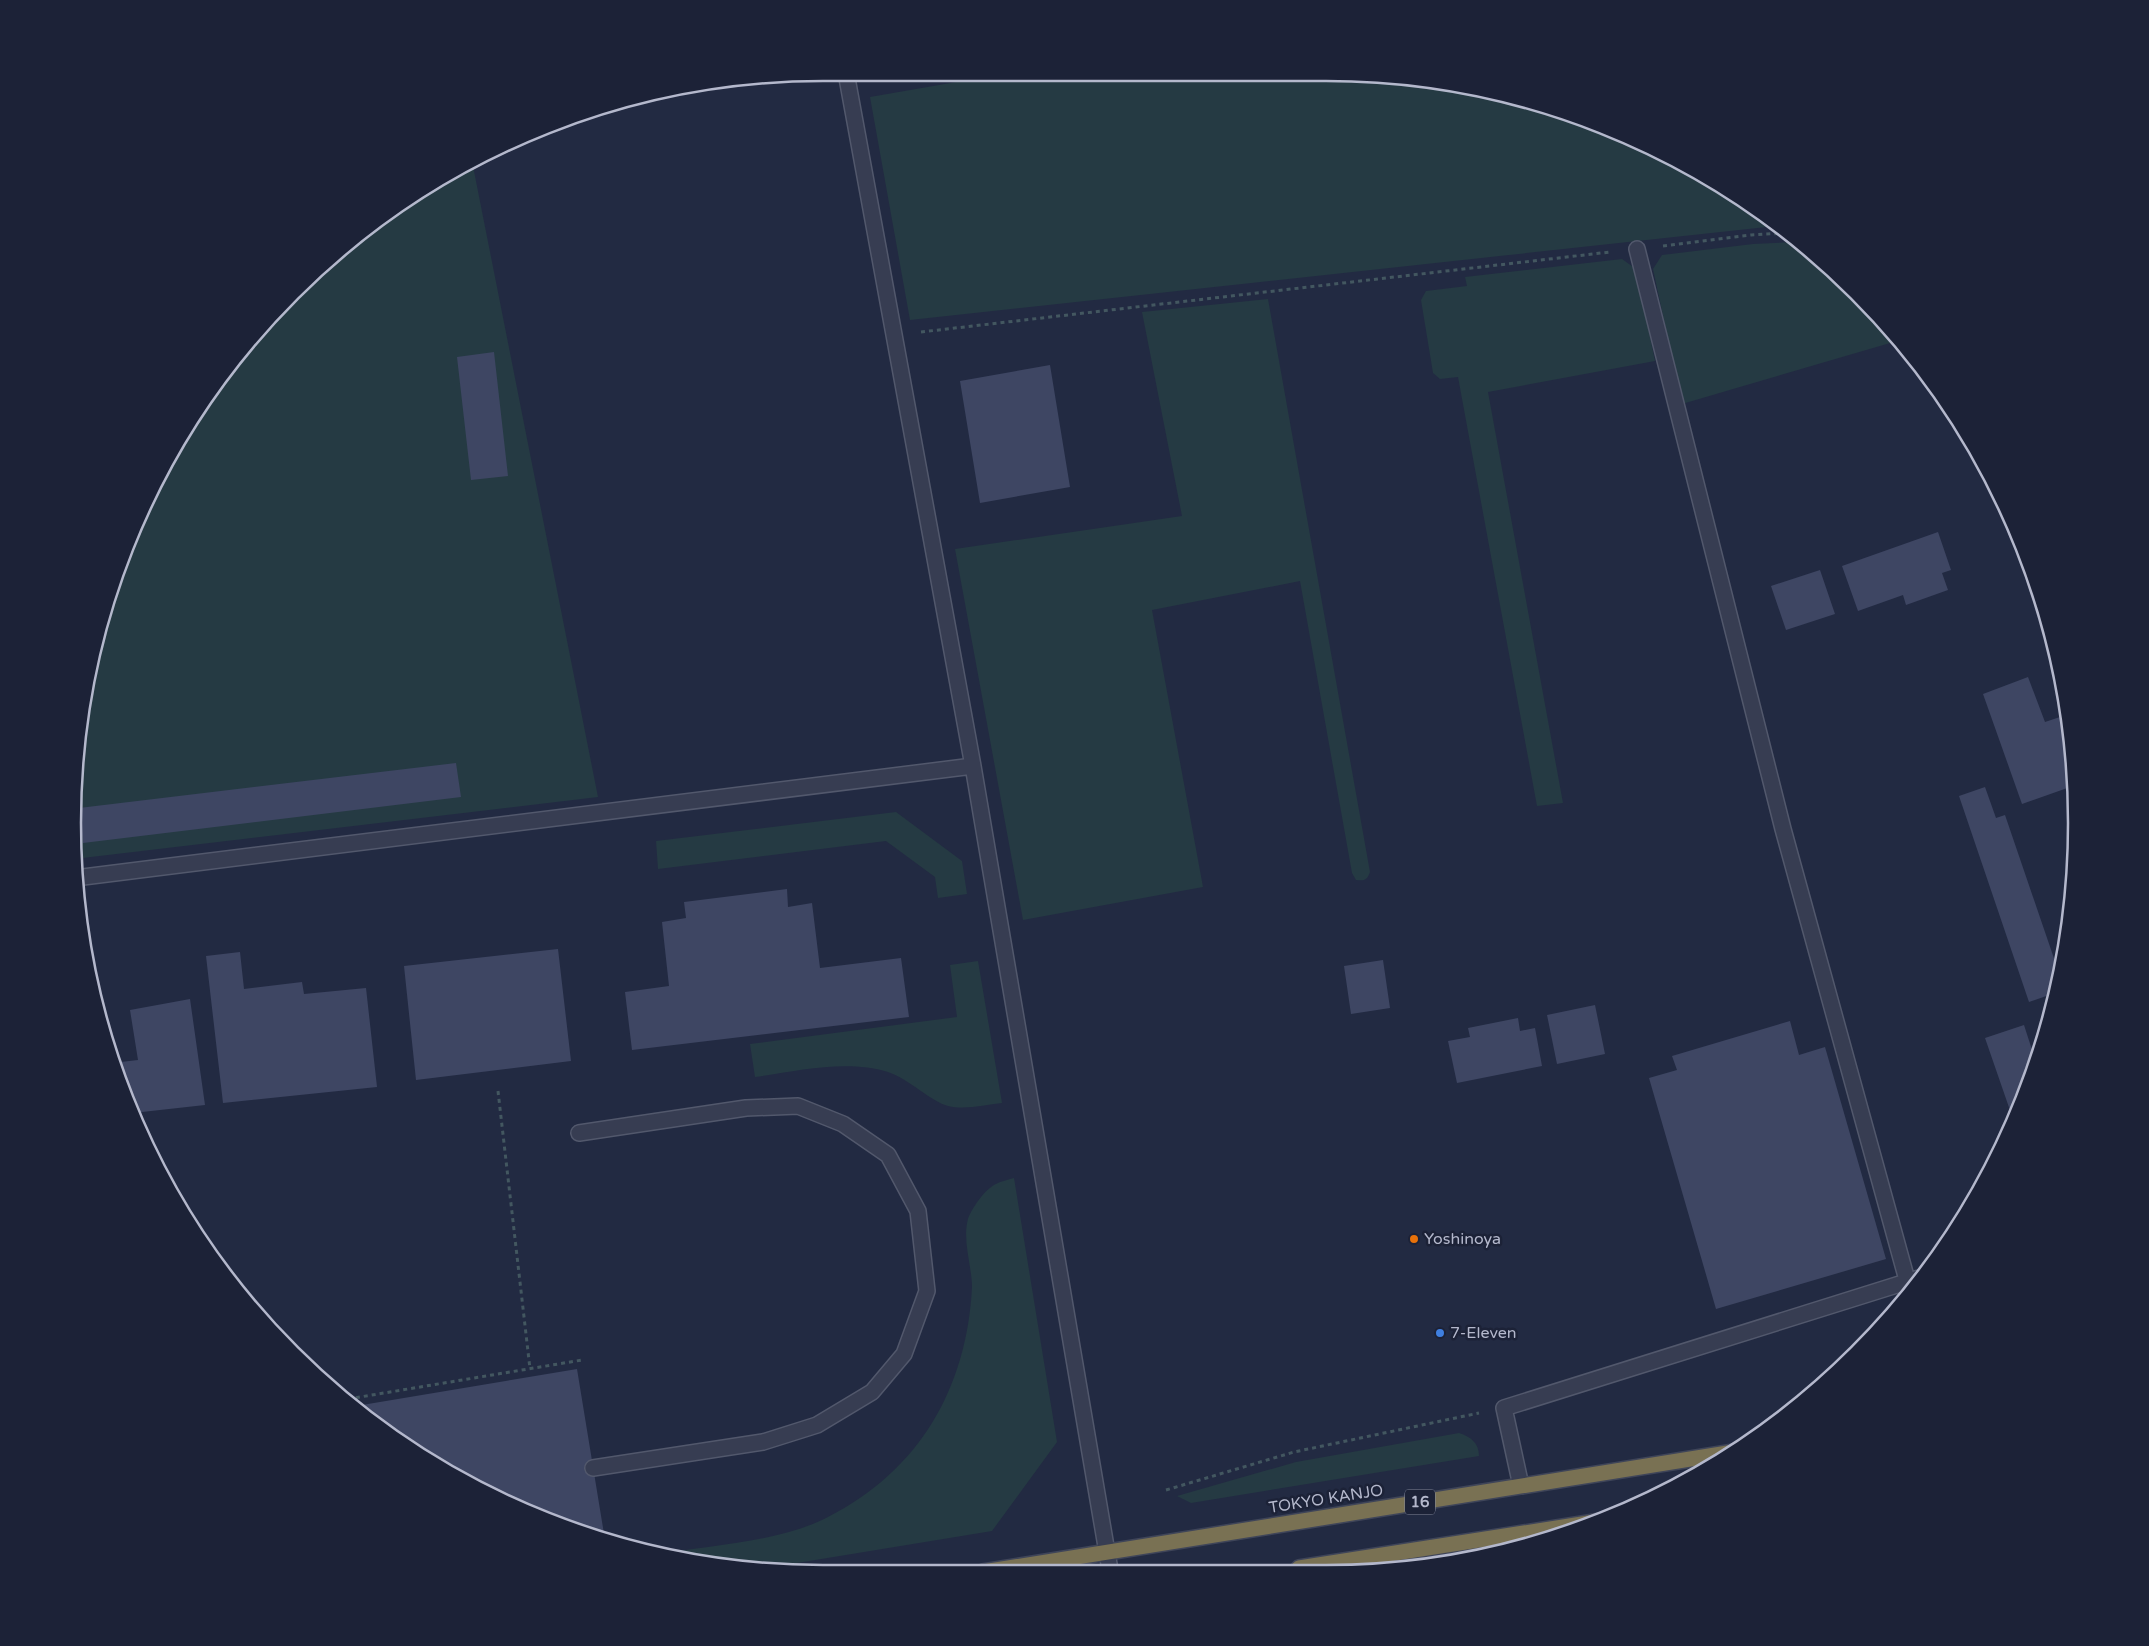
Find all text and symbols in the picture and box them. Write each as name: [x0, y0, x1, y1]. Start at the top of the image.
place label: Yoshinoya: [1424, 1229, 1501, 1249]
marker: Yoshinoya: [1408, 1233, 1420, 1245]
place label: 7-Eleven: [1450, 1323, 1517, 1343]
marker: 7-Eleven: [1434, 1327, 1446, 1339]
street label: TOKYO KANJO: [1267, 1480, 1385, 1518]
road number: 16: [1405, 1490, 1435, 1514]

